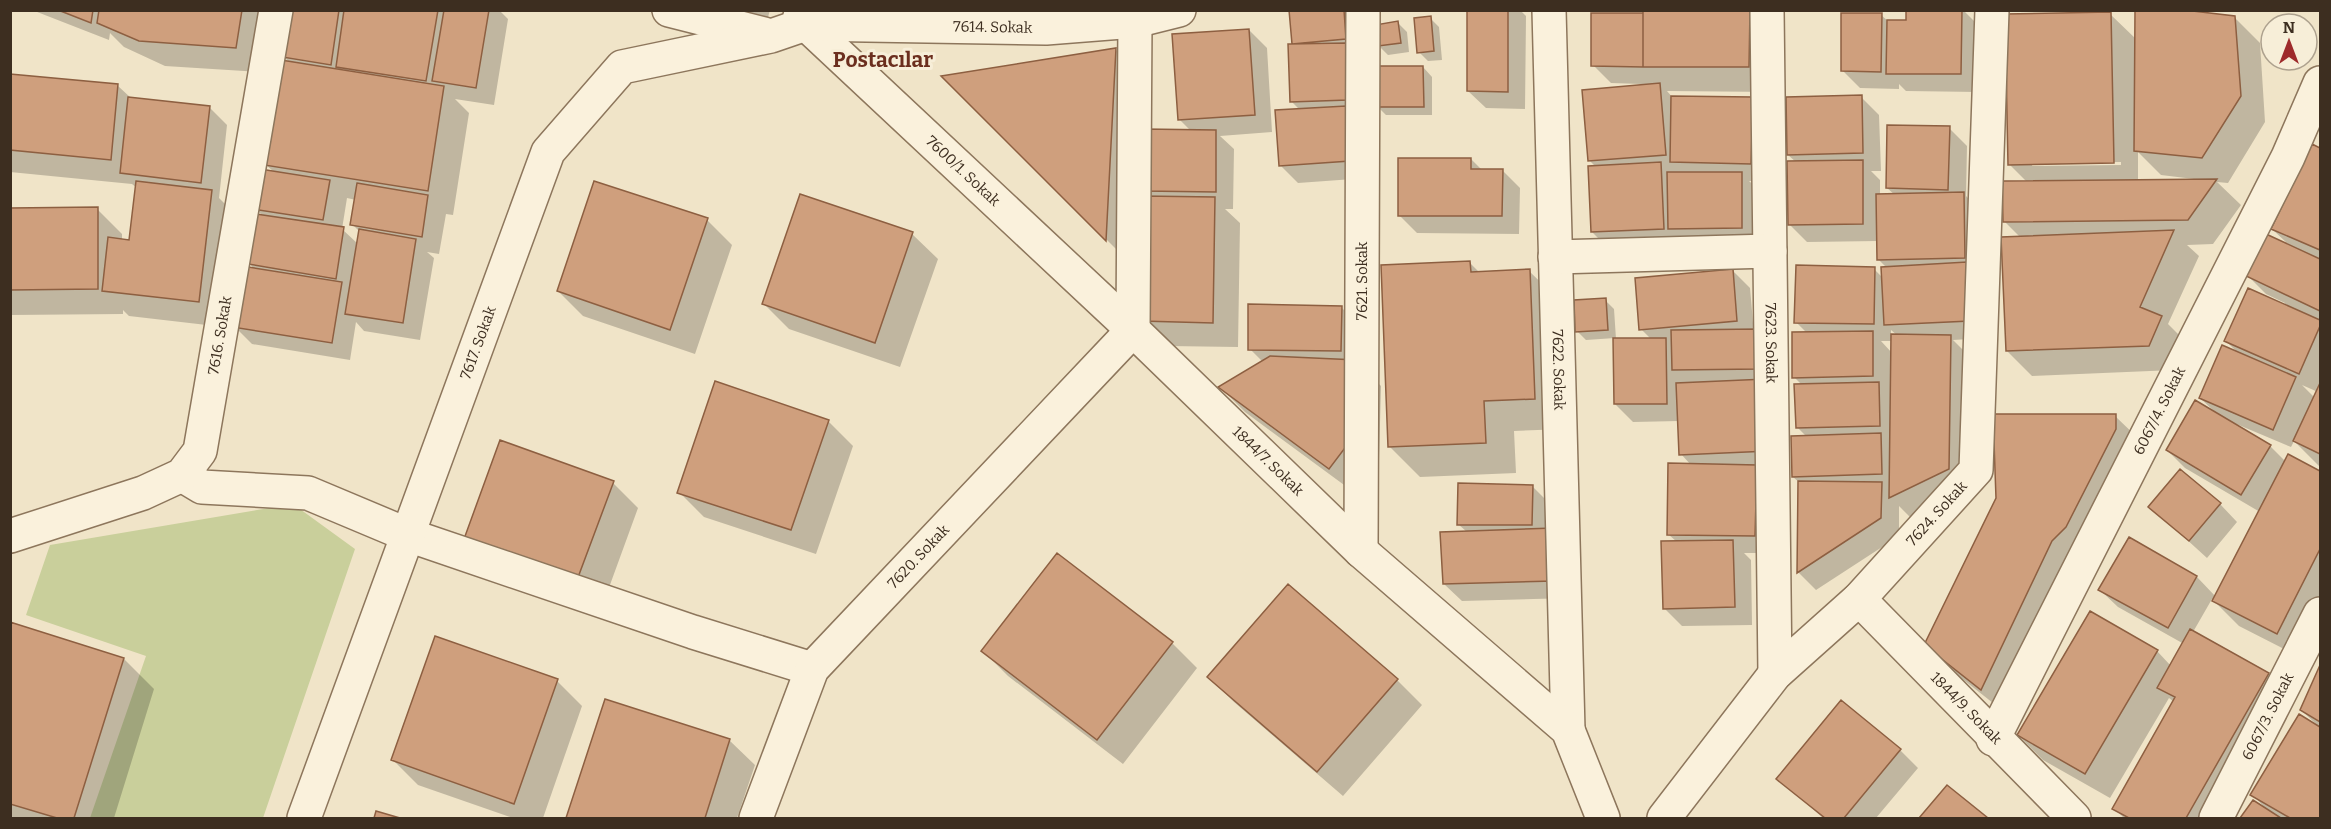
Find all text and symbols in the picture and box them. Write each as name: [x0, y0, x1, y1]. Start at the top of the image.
north arrow: [2259, 12, 2319, 72]
street label: 7614. Sokak: [953, 17, 1033, 37]
text: N: [2283, 18, 2295, 37]
district label: Postacılar: [833, 47, 933, 73]
street label: 7600/1. Sokak: [922, 132, 1004, 210]
street label: 7621. Sokak: [1353, 241, 1371, 320]
street label: 7616. Sokak: [204, 294, 236, 376]
street label: 7617. Sokak: [456, 303, 500, 382]
street label: 7623. Sokak: [1762, 303, 1781, 384]
street label: 7622. Sokak: [1548, 329, 1569, 411]
street label: 6067/4. Sokak: [2130, 363, 2189, 458]
street label: 1844/7. Sokak: [1229, 422, 1308, 500]
street label: 7624. Sokak: [1903, 477, 1971, 550]
street label: 7620. Sokak: [884, 520, 953, 592]
street label: 1844/9. Sokak: [1927, 668, 2006, 748]
street label: 6067/3. Sokak: [2238, 669, 2298, 763]

